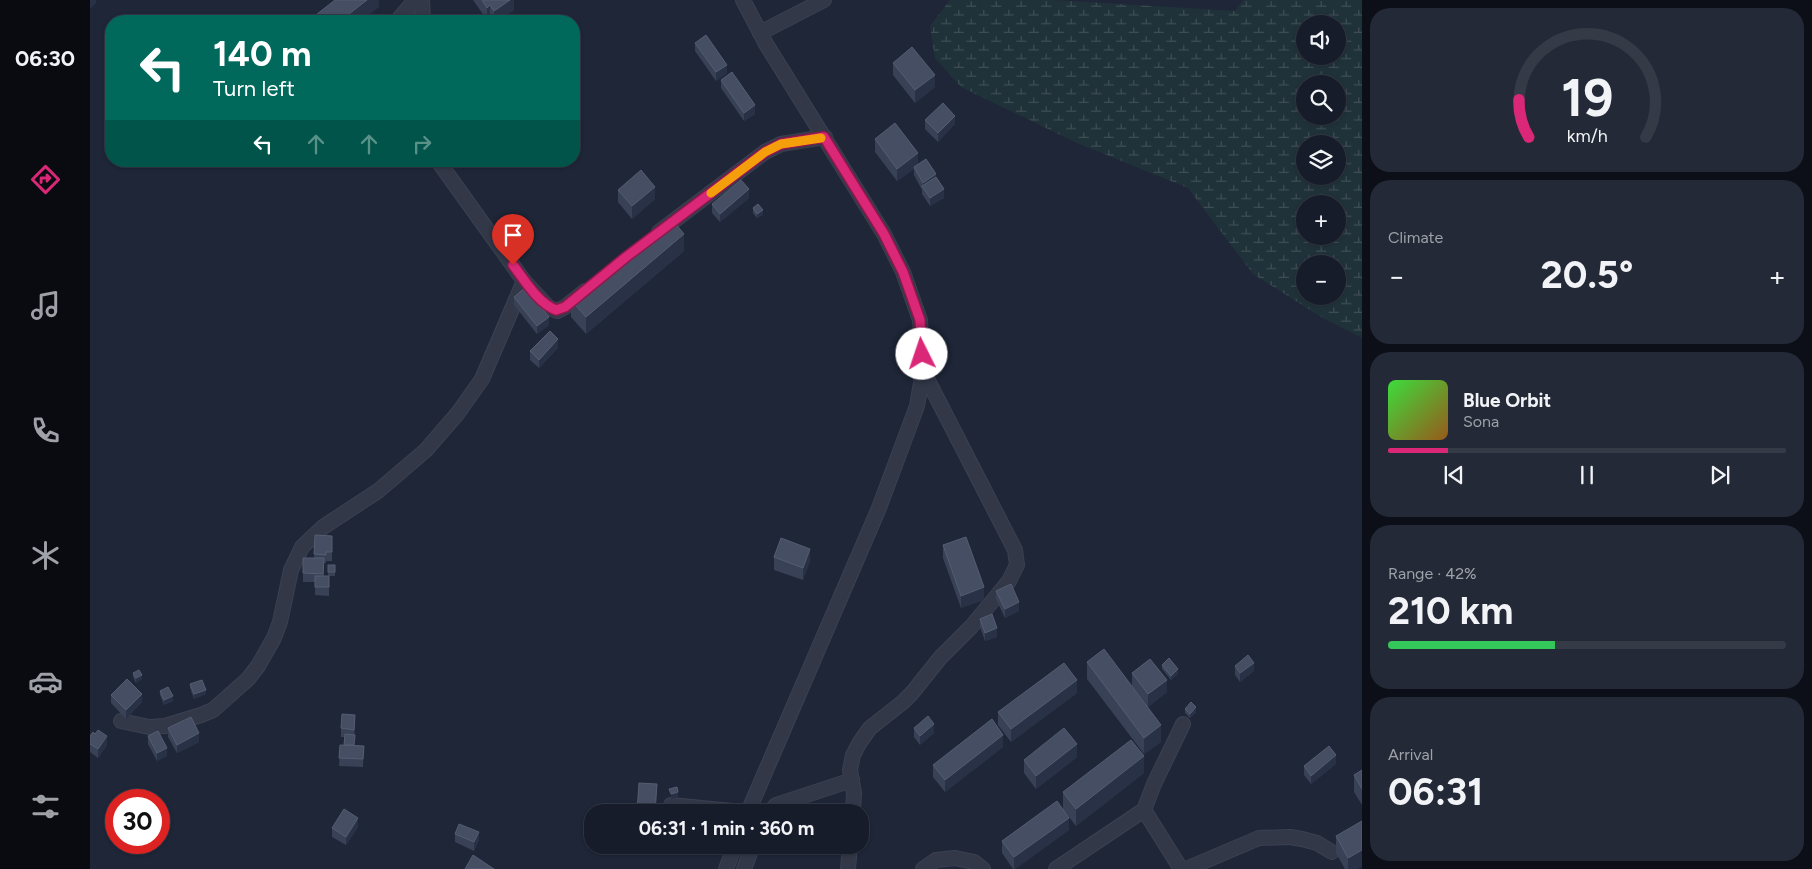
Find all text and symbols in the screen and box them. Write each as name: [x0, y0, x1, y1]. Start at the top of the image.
map controls: [1296, 15, 1346, 305]
button: sound: [1296, 15, 1346, 65]
text: 140 m: [213, 33, 311, 75]
icon: left: [130, 35, 195, 100]
text: 06:30: [15, 45, 75, 72]
text: 19: [1561, 67, 1613, 129]
text: Turn left: [213, 75, 295, 102]
button: search: [1296, 75, 1346, 125]
text: km/h: [1567, 125, 1607, 146]
icon: left: [249, 130, 277, 158]
icon: ahead: [302, 130, 330, 158]
icon: ahead: [355, 130, 383, 158]
icon: right: [408, 130, 436, 158]
button: layers: [1296, 135, 1346, 185]
icon: directions: [28, 162, 63, 197]
button: +: [1296, 195, 1346, 245]
pin: [492, 214, 534, 265]
icon: arrive: [499, 221, 527, 249]
text: Climate: [1388, 228, 1443, 247]
text: 20.5°: [1541, 252, 1633, 298]
button: −: [1296, 255, 1346, 305]
text: −: [1388, 259, 1405, 293]
text: +: [1769, 259, 1786, 293]
icon: music: [28, 288, 63, 323]
position arrow: [895, 327, 947, 379]
text: Blue Orbit: [1463, 389, 1551, 412]
text: Sona: [1463, 412, 1499, 431]
icon: phone: [28, 413, 63, 448]
icon: previous: [1440, 461, 1468, 489]
icon: pause: [1573, 461, 1601, 489]
icon: next: [1706, 461, 1734, 489]
icon: climate: [28, 538, 63, 573]
text: Range · 42%: [1388, 564, 1477, 583]
text: 210 km: [1388, 588, 1513, 634]
icon: car: [28, 664, 63, 699]
text: Arrival: [1388, 745, 1433, 764]
text: 06:31: [1388, 769, 1483, 815]
icon: filters: [28, 789, 63, 824]
speed limit sign: 30: [105, 789, 170, 854]
text: 06:31 · 1 min · 360 m: [639, 817, 814, 840]

